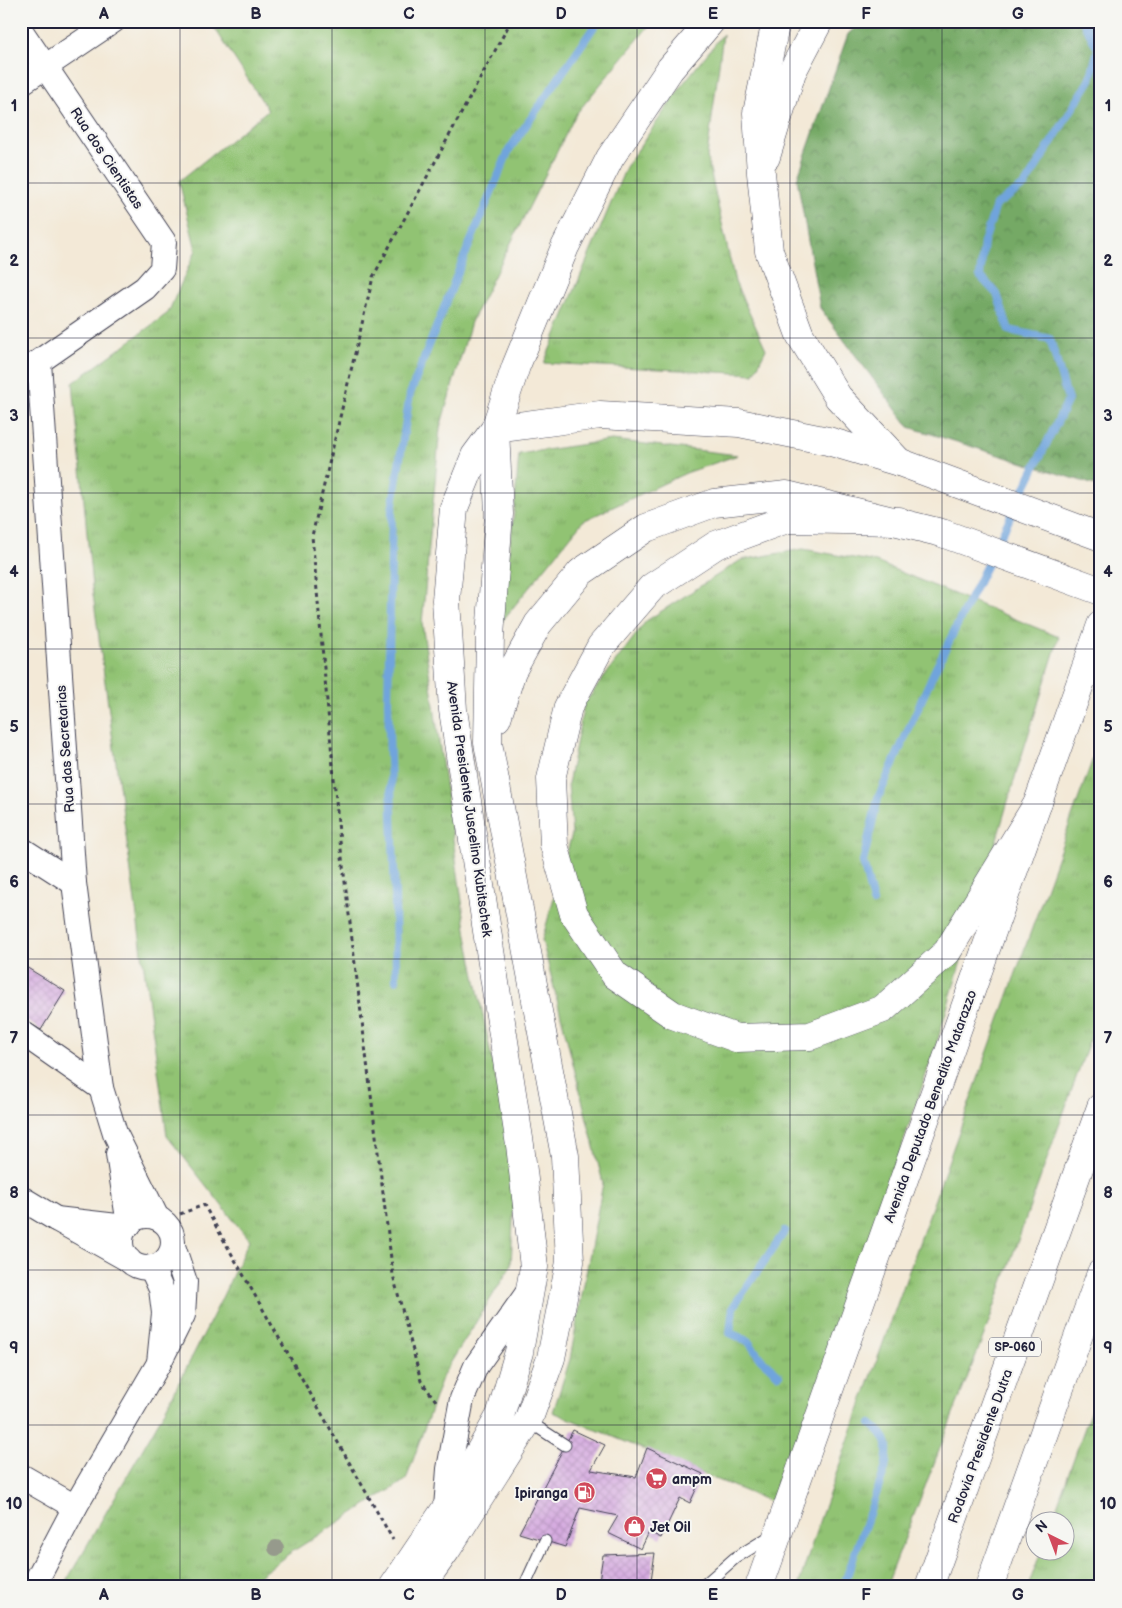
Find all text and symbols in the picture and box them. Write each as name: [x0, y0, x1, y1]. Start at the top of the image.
text: A: [98, 5, 109, 24]
text: B: [250, 5, 262, 24]
text: C: [403, 5, 415, 24]
text: D: [555, 5, 567, 24]
text: E: [708, 5, 718, 24]
text: F: [861, 5, 871, 24]
text: G: [1012, 5, 1024, 24]
text: 1: [11, 97, 17, 116]
text: 1: [1105, 97, 1111, 116]
street label: Rua dos Cientistas: [66, 104, 147, 212]
text: 2: [9, 252, 19, 271]
text: 2: [1103, 252, 1113, 271]
text: 3: [9, 407, 19, 426]
text: 3: [1103, 407, 1113, 426]
text: 4: [9, 563, 19, 582]
text: 4: [1103, 563, 1113, 582]
street label: Avenida Presidente Juscelino Kubitschek: [443, 680, 496, 938]
street label: Rua das Secretarias: [53, 684, 78, 813]
text: 5: [9, 718, 19, 737]
text: 5: [1103, 718, 1113, 737]
text: 6: [9, 873, 19, 892]
text: 6: [1103, 873, 1113, 892]
street label: Avenida Deputado Benedito Matarazzo: [880, 988, 981, 1225]
text: 7: [10, 1029, 19, 1048]
text: 7: [1104, 1029, 1113, 1048]
text: 8: [9, 1184, 19, 1203]
text: 8: [1103, 1184, 1113, 1203]
road number: SP-060: [989, 1338, 1041, 1356]
text: 9: [9, 1339, 19, 1358]
text: 9: [1103, 1339, 1113, 1358]
street label: Rodovia Presidente Dutra: [945, 1367, 1016, 1526]
supermarket icon: ampm: [644, 1467, 668, 1491]
place label: ampm: [672, 1471, 712, 1488]
fuel station icon: Ipiranga: [572, 1481, 596, 1505]
place label: Ipiranga: [515, 1485, 568, 1502]
text: 10: [6, 1495, 22, 1514]
text: 10: [1100, 1495, 1116, 1514]
north arrow: [1024, 1510, 1074, 1560]
shop icon: Jet Oil: [622, 1515, 646, 1539]
text: N: [1032, 1517, 1051, 1537]
place label: Jet Oil: [650, 1519, 691, 1536]
text: A: [98, 1586, 109, 1605]
text: B: [250, 1586, 262, 1605]
text: C: [403, 1586, 415, 1605]
text: D: [555, 1586, 567, 1605]
text: E: [708, 1586, 718, 1605]
text: F: [861, 1586, 871, 1605]
text: G: [1012, 1586, 1024, 1605]

